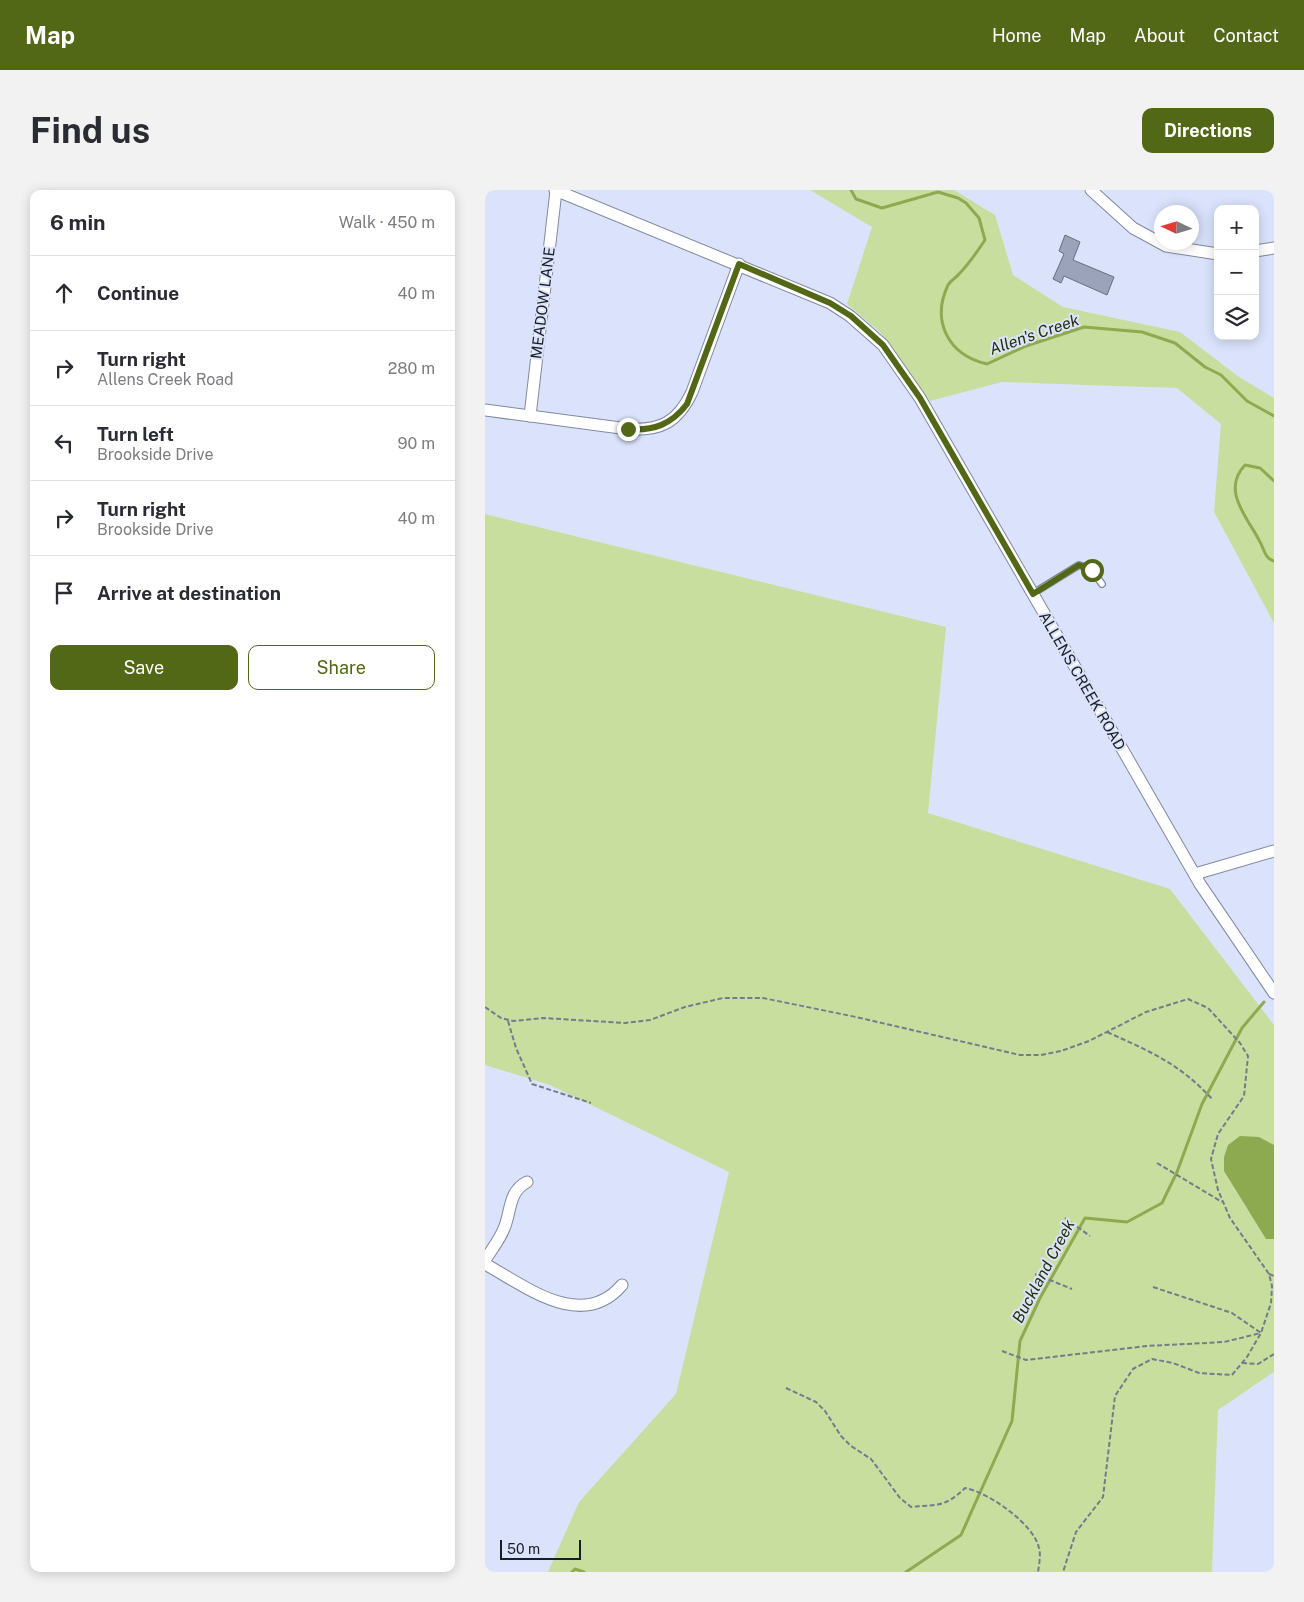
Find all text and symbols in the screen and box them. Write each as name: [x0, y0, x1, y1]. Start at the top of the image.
text: Map: [25, 21, 75, 49]
text: Home: [992, 25, 1042, 46]
text: Map: [1070, 25, 1106, 46]
text: About: [1134, 25, 1185, 46]
text: Contact: [1213, 25, 1279, 46]
button: Directions: [1142, 108, 1274, 153]
text: Find us: [30, 110, 150, 151]
north arrow: [1154, 205, 1199, 250]
map controls: [1214, 205, 1259, 340]
button: +: [1214, 205, 1259, 250]
text: 6 min: [50, 210, 106, 235]
text: Walk · 450 m: [339, 213, 435, 232]
street label: MEADOW LANE: [527, 246, 558, 360]
button: −: [1214, 250, 1259, 295]
icon: ahead: [50, 279, 78, 307]
text: Continue: [97, 282, 179, 304]
text: 40 m: [397, 284, 435, 303]
button: layers: [1214, 295, 1259, 340]
water label: Allen's Creek: [987, 310, 1082, 359]
text: Turn right: [97, 348, 186, 370]
icon: right: [50, 354, 78, 382]
text: 280 m: [388, 359, 435, 378]
text: Allens Creek Road: [97, 370, 234, 389]
route end: [617, 418, 640, 441]
text: Turn left: [97, 423, 174, 445]
icon: left: [50, 429, 78, 457]
text: 90 m: [398, 434, 435, 453]
text: Brookside Drive: [97, 445, 213, 464]
text: Turn right: [97, 498, 186, 520]
icon: right: [50, 504, 78, 532]
text: 40 m: [397, 509, 435, 528]
text: Brookside Drive: [97, 520, 213, 539]
route start: [1081, 559, 1104, 582]
icon: arrive: [50, 579, 78, 607]
text: Arrive at destination: [97, 582, 281, 604]
street label: ALLENS CREEK ROAD: [1036, 608, 1129, 753]
button: Save: [50, 645, 238, 690]
button: Share: [248, 645, 435, 690]
water label: Buckland Creek: [1008, 1216, 1079, 1326]
scale bar: [500, 1537, 581, 1560]
text: 50 m: [507, 1541, 540, 1557]

